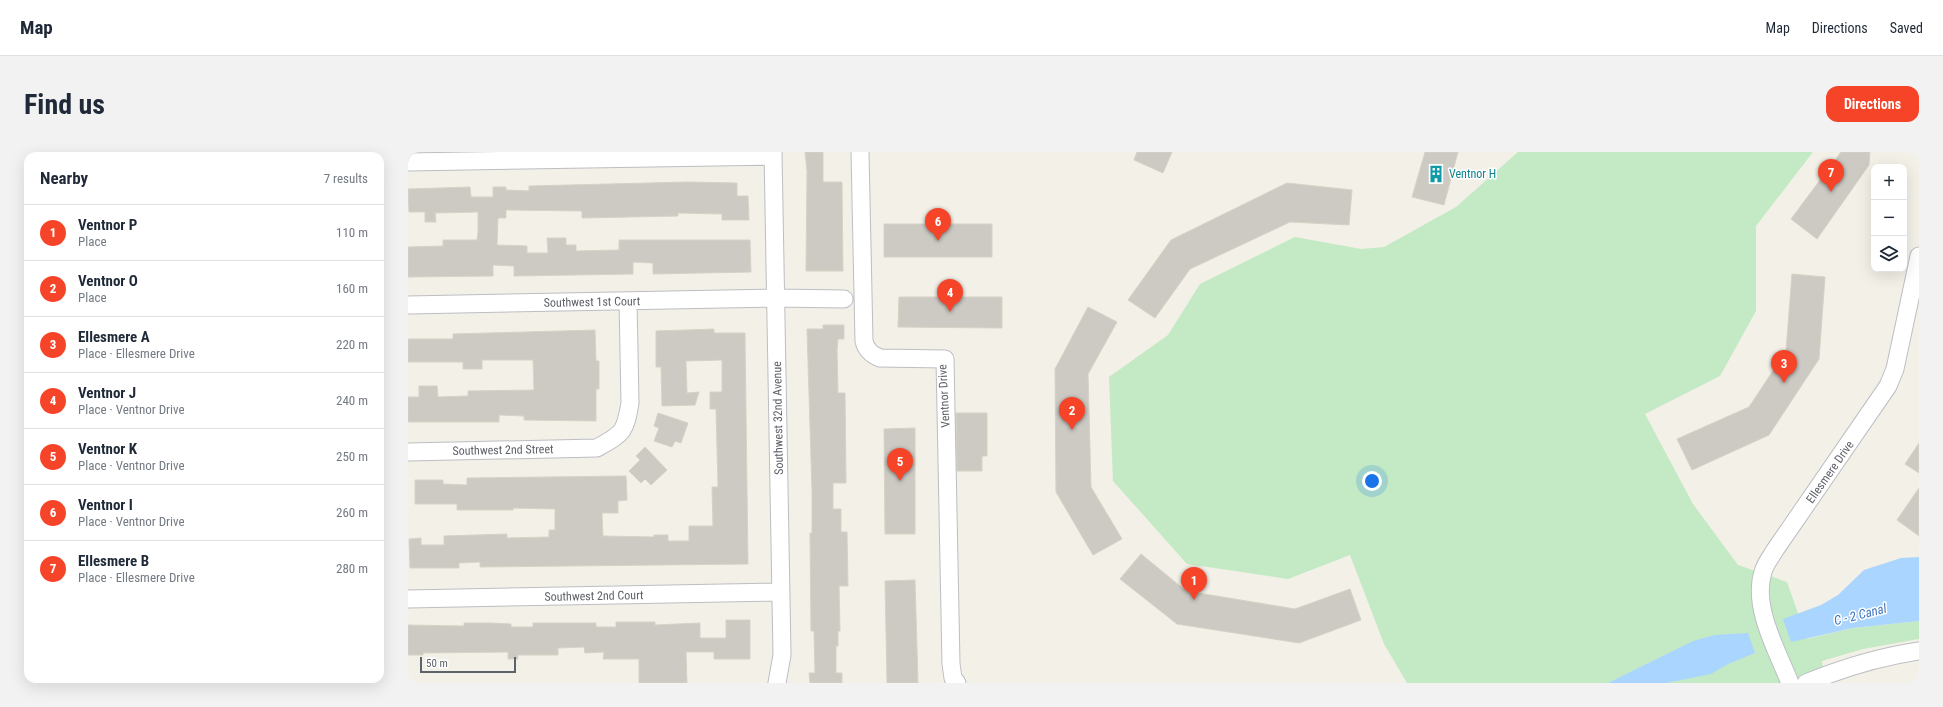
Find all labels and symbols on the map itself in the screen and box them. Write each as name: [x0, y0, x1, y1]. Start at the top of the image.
pin: 7: [1818, 159, 1844, 192]
building icon: Ventnor H: [1426, 164, 1446, 184]
place label: Ventnor H: [1449, 167, 1496, 181]
pin: 6: [925, 208, 951, 241]
pin: 4: [937, 279, 963, 312]
street label: Southwest 1st Court: [544, 294, 641, 310]
pin: 3: [1771, 350, 1797, 383]
street label: Southwest 32nd Avenue: [770, 361, 786, 475]
street label: Ventnor Drive: [935, 363, 953, 428]
pin: 2: [1059, 397, 1085, 430]
street label: Ellesmere Drive: [1803, 438, 1857, 506]
street label: Southwest 2nd Street: [452, 442, 554, 458]
pin: 5: [887, 448, 913, 481]
your location: [1362, 471, 1382, 491]
pin: 1: [1181, 567, 1207, 600]
street label: Southwest 2nd Court: [544, 588, 644, 604]
water label: C - 2 Canal: [1832, 600, 1889, 628]
scale bar: [420, 655, 516, 674]

